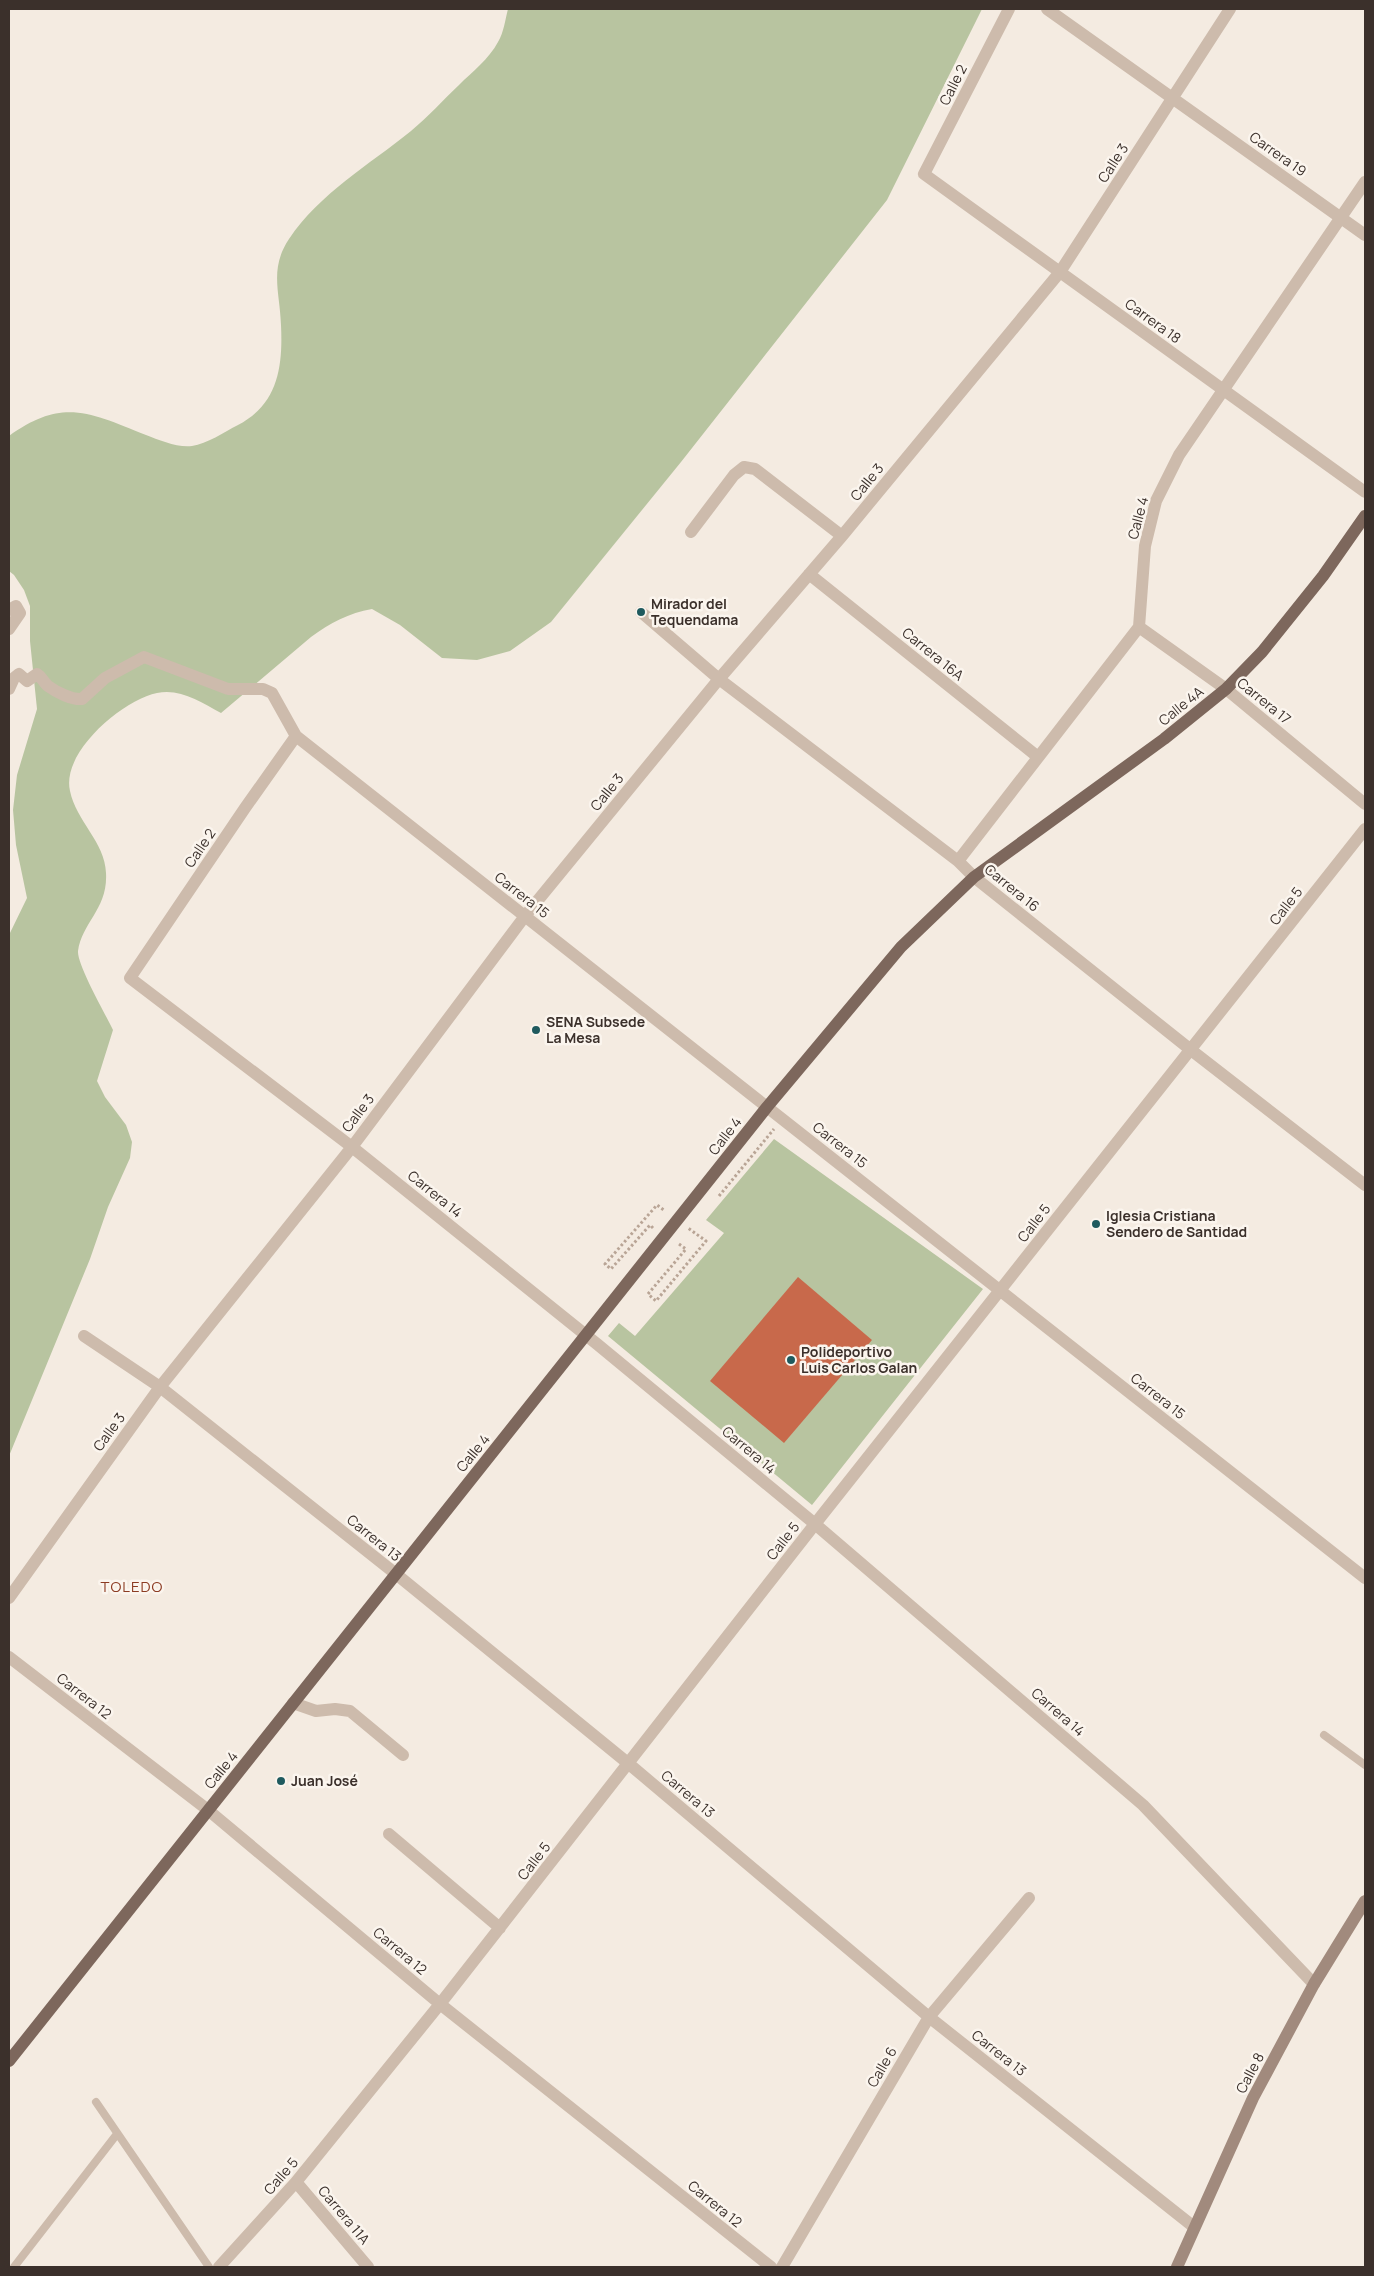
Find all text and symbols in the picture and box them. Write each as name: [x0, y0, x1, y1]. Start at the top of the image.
street label: Calle 2: [934, 61, 971, 108]
street label: Carrera 19: [1246, 127, 1311, 180]
street label: Calle 3: [1093, 139, 1132, 186]
street label: Carrera 18: [1121, 294, 1185, 347]
street label: Calle 3: [846, 459, 888, 504]
street label: Calle 4: [1123, 494, 1152, 541]
place label: Mirador del Tequendama: [651, 594, 738, 629]
marker: Mirador del Tequendama: [635, 606, 647, 618]
street label: Carrera 16A: [898, 623, 968, 684]
street label: Carrera 17: [1234, 673, 1295, 728]
street label: Calle 4A: [1154, 682, 1207, 730]
street label: Calle 3: [586, 769, 628, 814]
street label: Calle 2: [180, 824, 220, 871]
street label: Carrera 16: [981, 860, 1044, 916]
street label: Carrera 15: [491, 867, 554, 922]
street label: Calle 5: [1265, 883, 1306, 929]
place label: SENA Subsede La Mesa: [546, 1012, 645, 1047]
marker: SENA Subsede La Mesa: [530, 1024, 542, 1036]
street label: Calle 3: [337, 1090, 378, 1136]
street label: Calle 4: [704, 1113, 746, 1159]
street label: Carrera 15: [809, 1117, 872, 1172]
street label: Carrera 14: [404, 1166, 467, 1221]
street label: Calle 5: [1013, 1200, 1054, 1246]
place label: Iglesia Cristiana Sendero de Santidad: [1106, 1206, 1247, 1241]
marker: Iglesia Cristiana Sendero de Santidad: [1090, 1218, 1102, 1230]
place label: Polideportivo Luis Carlos Galan: [801, 1342, 917, 1377]
marker: Polideportivo Luis Carlos Galan: [785, 1354, 797, 1366]
street label: Carrera 15: [1127, 1368, 1190, 1423]
street label: Calle 3: [88, 1409, 129, 1455]
street label: Carrera 14: [718, 1421, 780, 1478]
street label: Calle 4: [452, 1430, 494, 1476]
street label: Carrera 13: [343, 1510, 405, 1565]
street label: Calle 5: [762, 1518, 803, 1564]
district label: TOLEDO: [101, 1576, 163, 1597]
street label: Carrera 12: [53, 1668, 116, 1723]
street label: Carrera 14: [1028, 1683, 1089, 1740]
street label: Calle 4: [200, 1747, 242, 1793]
street label: Carrera 13: [658, 1766, 719, 1822]
place label: Juan José: [291, 1771, 358, 1790]
marker: Juan José: [275, 1775, 287, 1787]
street label: Calle 5: [513, 1838, 554, 1884]
street label: Carrera 12: [369, 1923, 431, 1979]
street label: Carrera 13: [968, 2025, 1031, 2080]
street label: Calle 6: [862, 2043, 901, 2091]
street label: Calle 8: [1231, 2049, 1268, 2096]
street label: Calle 5: [259, 2153, 302, 2198]
street label: Carrera 12: [684, 2176, 746, 2231]
street label: Carrera 11A: [314, 2181, 375, 2248]

